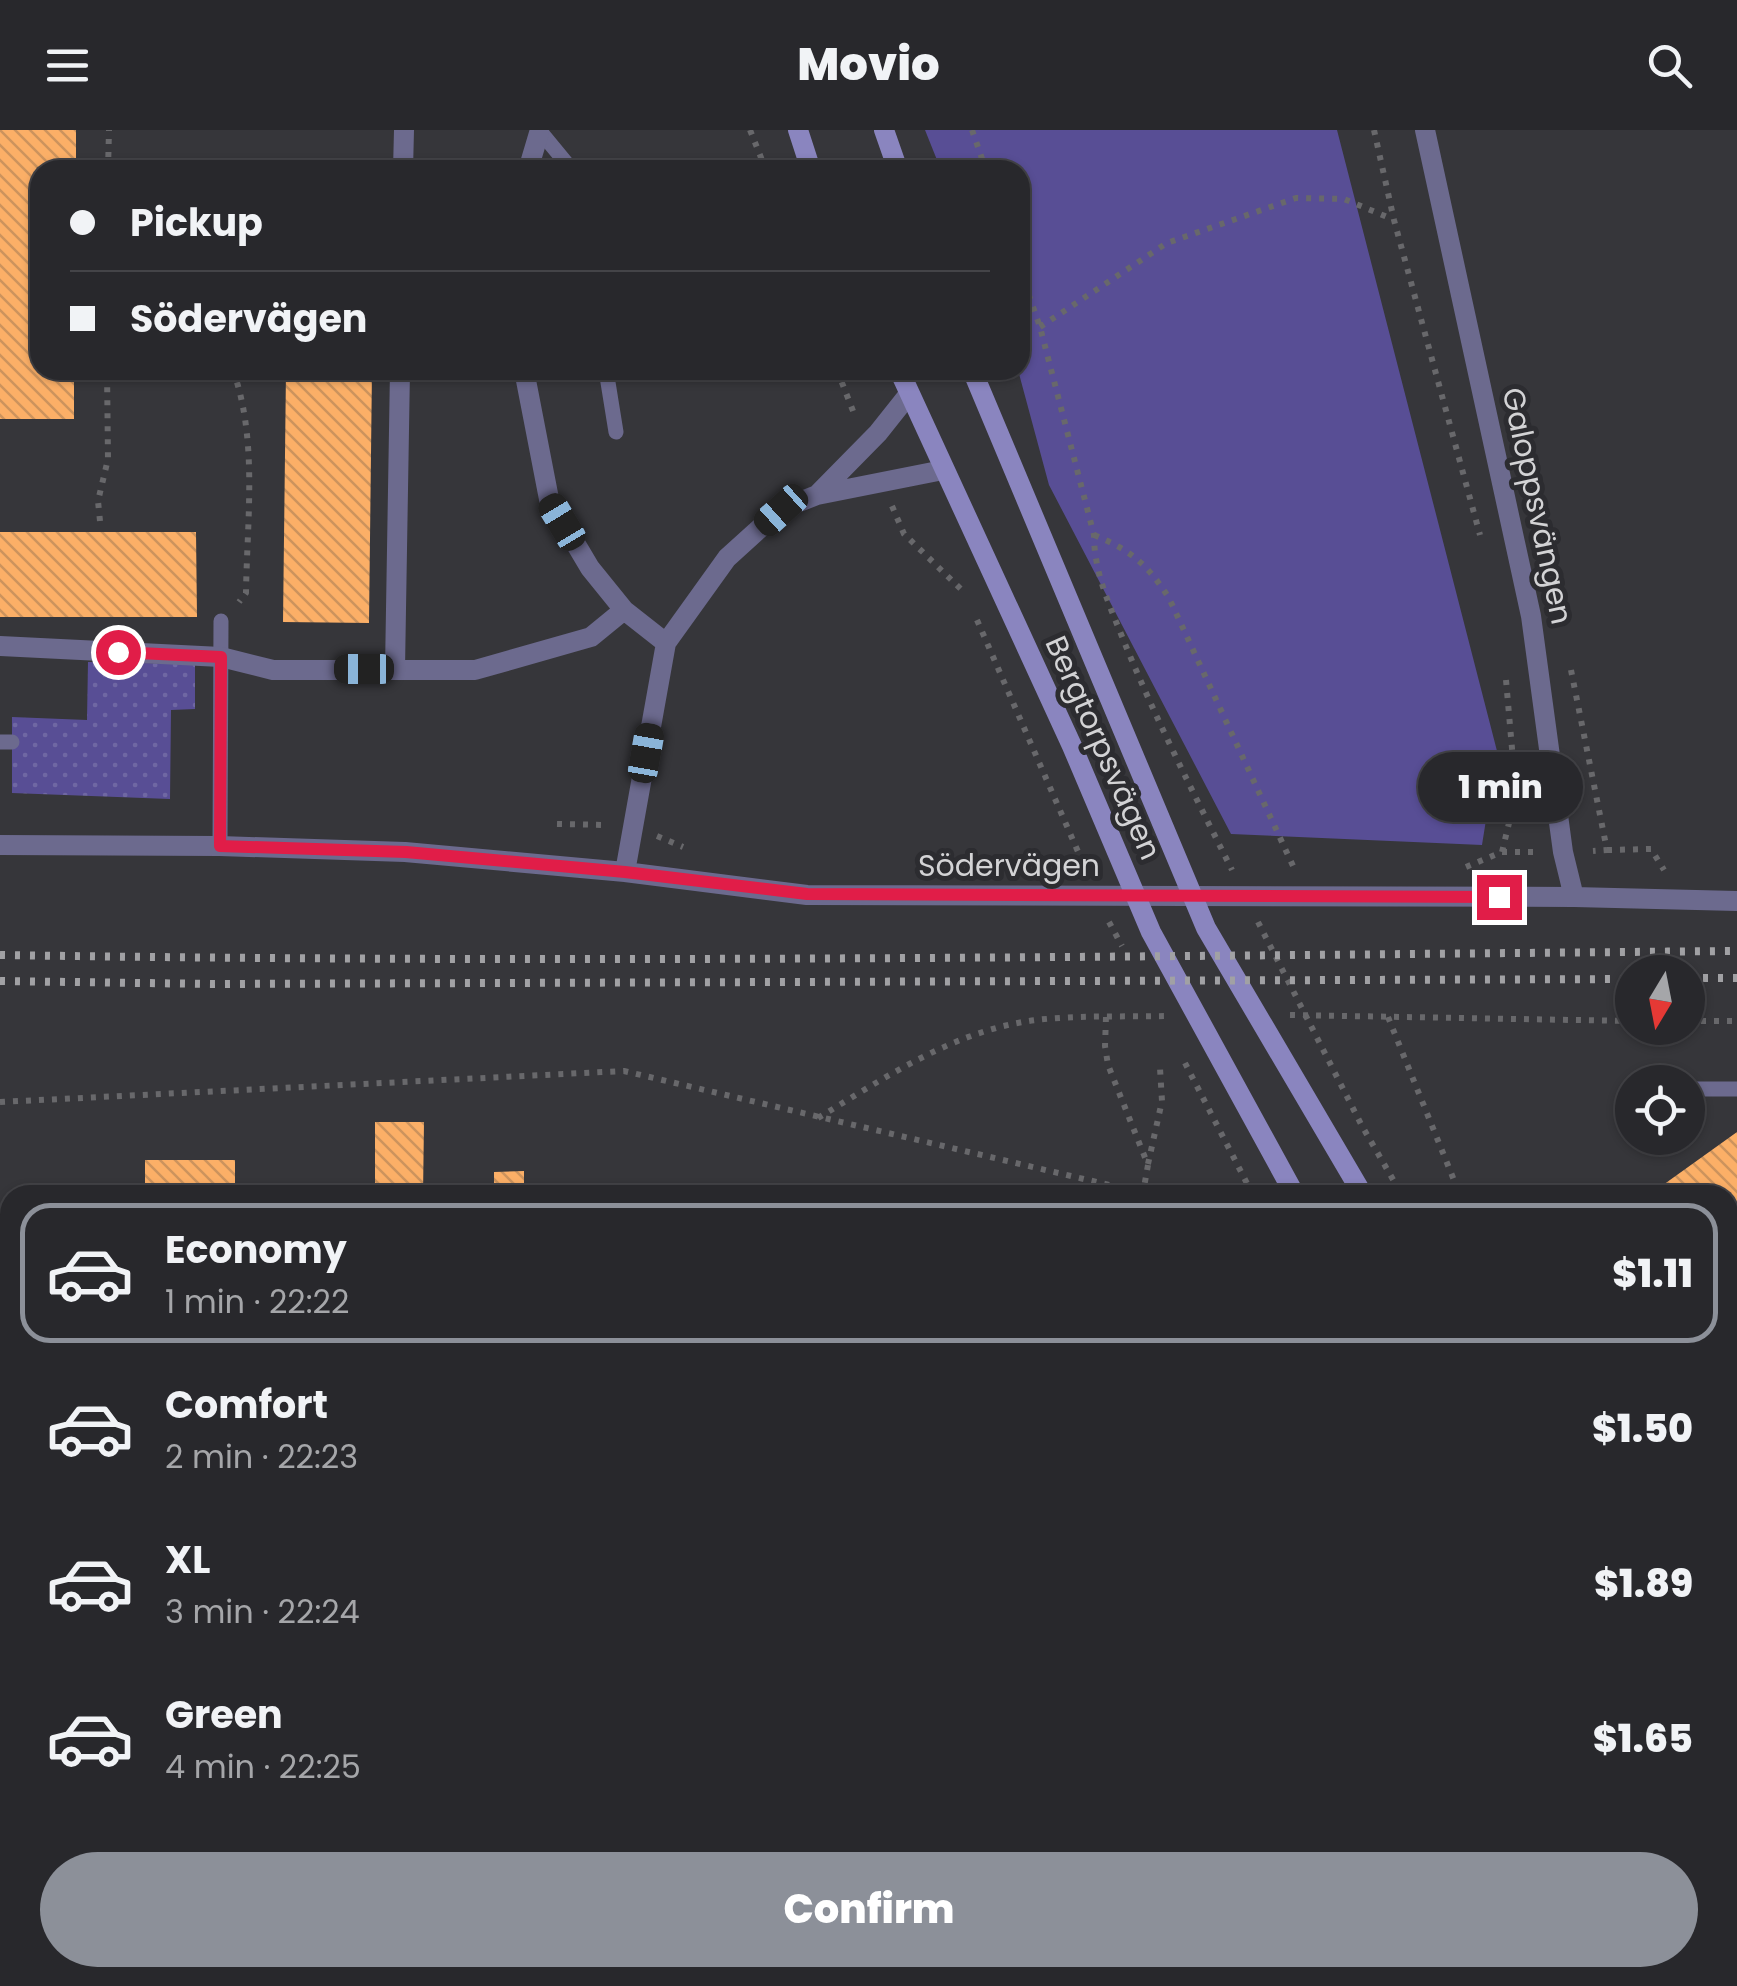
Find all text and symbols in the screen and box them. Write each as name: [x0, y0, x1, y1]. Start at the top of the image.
text: Movio: [797, 33, 940, 96]
icon: menu: [40, 38, 95, 93]
icon: search: [1642, 38, 1697, 93]
text: Pickup: [130, 196, 263, 249]
text: Södervägen: [130, 292, 367, 345]
street label: Galoppsvängen: [1491, 384, 1584, 628]
car: [749, 479, 813, 541]
car: [534, 489, 590, 555]
street label: Bergtorpsvägen: [1035, 629, 1172, 867]
route start: [96, 630, 141, 675]
car: [334, 654, 394, 684]
car: [626, 721, 666, 785]
callout: 1 min: [1416, 752, 1582, 822]
text: 1 min: [1458, 764, 1543, 809]
street label: Södervägen: [918, 844, 1100, 887]
route end: [1477, 875, 1522, 920]
north arrow: [1615, 955, 1705, 1045]
map controls: [1615, 955, 1705, 1155]
button: locate: [1615, 1065, 1705, 1155]
text: Economy: [165, 1223, 347, 1276]
icon: car: [45, 1228, 135, 1318]
text: $1.11: [1612, 1247, 1693, 1300]
text: 1 min · 22:22: [165, 1279, 349, 1324]
text: Comfort: [165, 1378, 328, 1431]
icon: car: [45, 1383, 135, 1473]
text: $1.50: [1592, 1402, 1693, 1455]
text: 2 min · 22:23: [165, 1434, 358, 1479]
text: XL: [165, 1533, 210, 1586]
icon: car: [45, 1538, 135, 1628]
text: $1.89: [1594, 1557, 1693, 1610]
text: 3 min · 22:24: [165, 1589, 360, 1634]
text: Green: [165, 1688, 283, 1741]
icon: car: [45, 1693, 135, 1783]
text: $1.65: [1593, 1712, 1693, 1765]
text: 4 min · 22:25: [165, 1744, 361, 1789]
button: Confirm: [40, 1852, 1698, 1967]

